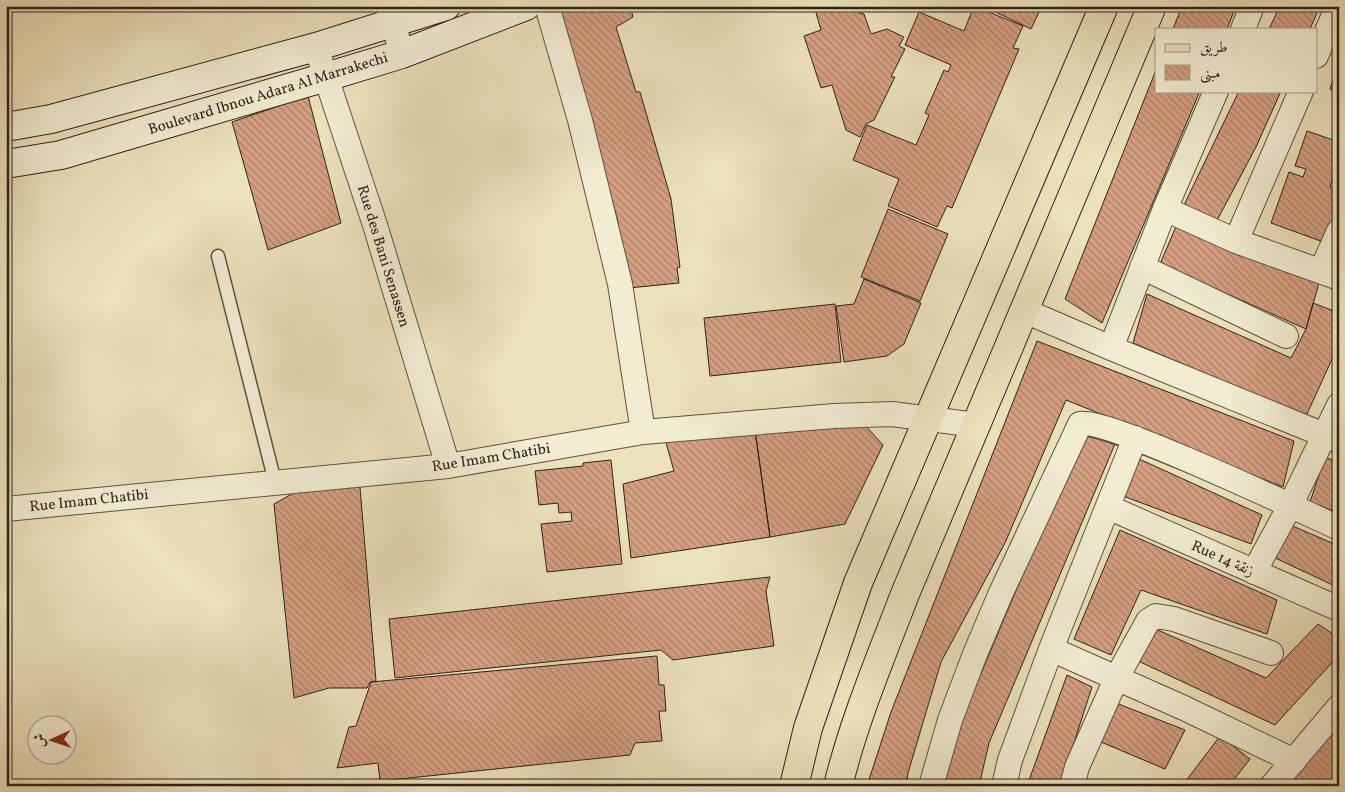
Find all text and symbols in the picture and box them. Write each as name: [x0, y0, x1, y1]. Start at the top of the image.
legend: [1155, 28, 1318, 92]
text: طريق: [1200, 38, 1227, 59]
street label: Boulevard Ibnou Adara Al Marrakechi: [146, 48, 391, 141]
text: مبنى: [1200, 64, 1220, 85]
street label: Rue des Bani Senassen: [351, 183, 414, 330]
street label: Rue Imam Chatibi: [431, 439, 552, 478]
street label: Rue Imam Chatibi: [29, 485, 150, 518]
street label: Rue 14 زنقة: [1188, 536, 1257, 583]
north arrow: [28, 714, 78, 764]
text: ش: [31, 733, 50, 748]

